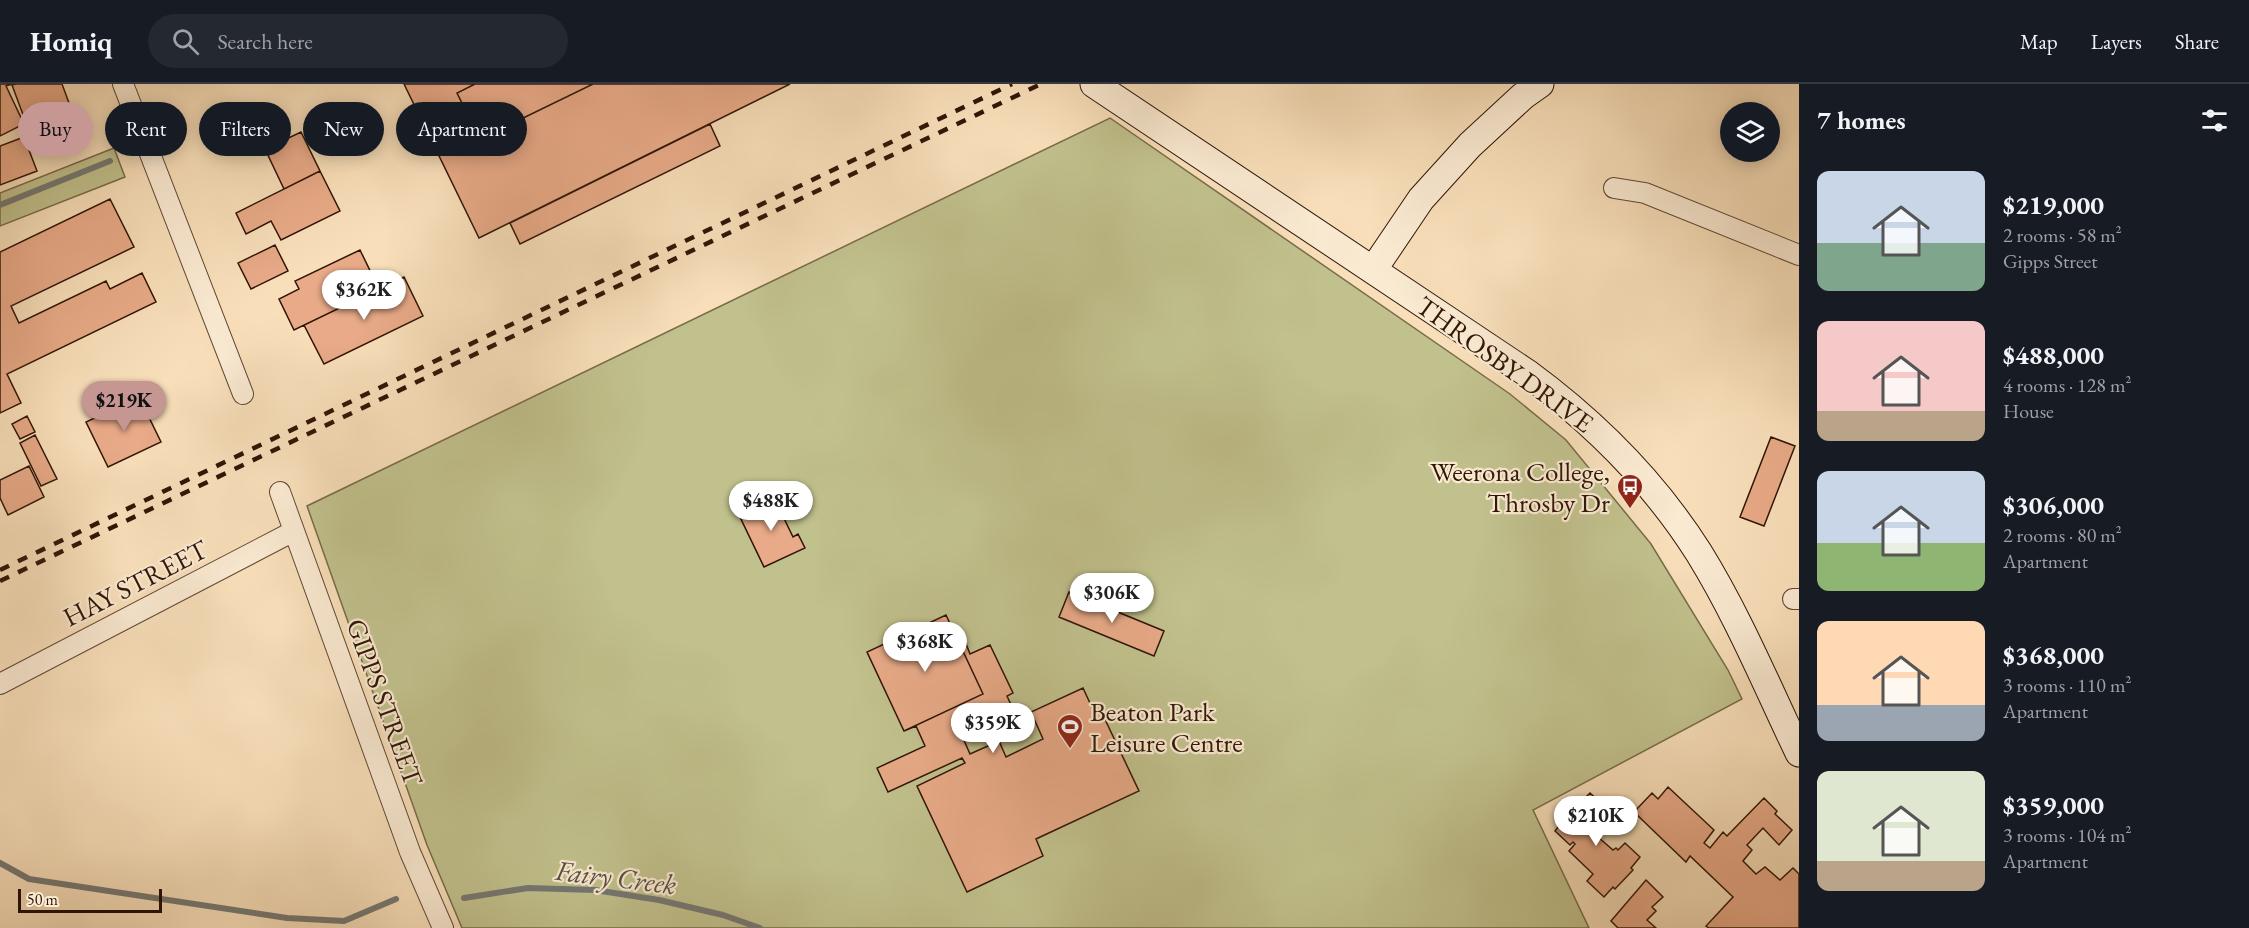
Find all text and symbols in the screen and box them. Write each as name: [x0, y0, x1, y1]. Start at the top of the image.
search box: [148, 14, 568, 68]
text: Homiq: [30, 23, 112, 59]
icon: search: [169, 25, 202, 58]
text: Search here: [217, 27, 313, 56]
text: Map: [2020, 28, 2058, 55]
text: Layers: [2091, 28, 2142, 55]
text: Share: [2175, 28, 2219, 55]
chip: Buy: [18, 102, 93, 156]
chip: Rent: [105, 102, 187, 156]
chip: Filters: [199, 102, 291, 156]
chip: New: [303, 102, 384, 156]
chip: Apartment: [396, 102, 527, 156]
map controls: [1720, 102, 1780, 162]
button: layers: [1720, 102, 1780, 162]
text: 7 homes: [1817, 103, 1906, 137]
icon: filters: [2198, 104, 2231, 137]
text: $219,000: [2003, 188, 2104, 222]
icon: home: [1865, 195, 1937, 267]
text: 2 rooms · 58 m²: [2003, 222, 2122, 248]
text: Gipps Street: [2003, 248, 2098, 274]
pin: $362K: [322, 270, 406, 321]
text: $362K: [336, 276, 392, 302]
street label: THROSBY DRIVE: [1409, 288, 1601, 440]
text: $488,000: [2003, 338, 2104, 372]
icon: home: [1865, 345, 1937, 417]
text: 4 rooms · 128 m²: [2003, 372, 2131, 398]
pin: $219K: [82, 381, 166, 432]
text: $219K: [96, 387, 152, 413]
text: House: [2003, 398, 2054, 424]
place label: Weerona College, Throsby Dr: [1430, 454, 1610, 520]
bus stop icon: Weerona College, Throsby Dr: [1615, 472, 1645, 510]
pin: $488K: [729, 481, 813, 532]
text: $488K: [743, 487, 799, 513]
text: $306,000: [2003, 488, 2104, 522]
icon: home: [1865, 495, 1937, 567]
text: 2 rooms · 80 m²: [2003, 522, 2122, 548]
street label: HAY STREET: [57, 531, 214, 634]
text: Apartment: [2003, 548, 2088, 574]
pin: $306K: [1070, 573, 1154, 624]
text: $306K: [1084, 579, 1140, 605]
street label: GIPPS STREET: [339, 614, 432, 791]
pin: $368K: [883, 622, 967, 673]
text: $368K: [897, 628, 953, 654]
text: $368,000: [2003, 638, 2104, 672]
icon: home: [1865, 645, 1937, 717]
text: 3 rooms · 110 m²: [2003, 672, 2131, 698]
place label: Beaton Park Leisure Centre: [1090, 694, 1243, 760]
text: Apartment: [2003, 698, 2088, 724]
pin: $359K: [951, 703, 1035, 754]
text: $359K: [965, 709, 1021, 735]
sports icon: Beaton Park Leisure Centre: [1055, 712, 1085, 750]
text: $359,000: [2003, 788, 2104, 822]
icon: home: [1865, 795, 1937, 867]
pin: $210K: [1554, 796, 1638, 847]
text: $210K: [1568, 802, 1624, 828]
text: 3 rooms · 104 m²: [2003, 822, 2131, 848]
text: Apartment: [2003, 848, 2088, 874]
water label: Fairy Creek: [553, 852, 679, 902]
scale bar: [18, 886, 162, 914]
text: 50 m: [27, 889, 58, 910]

